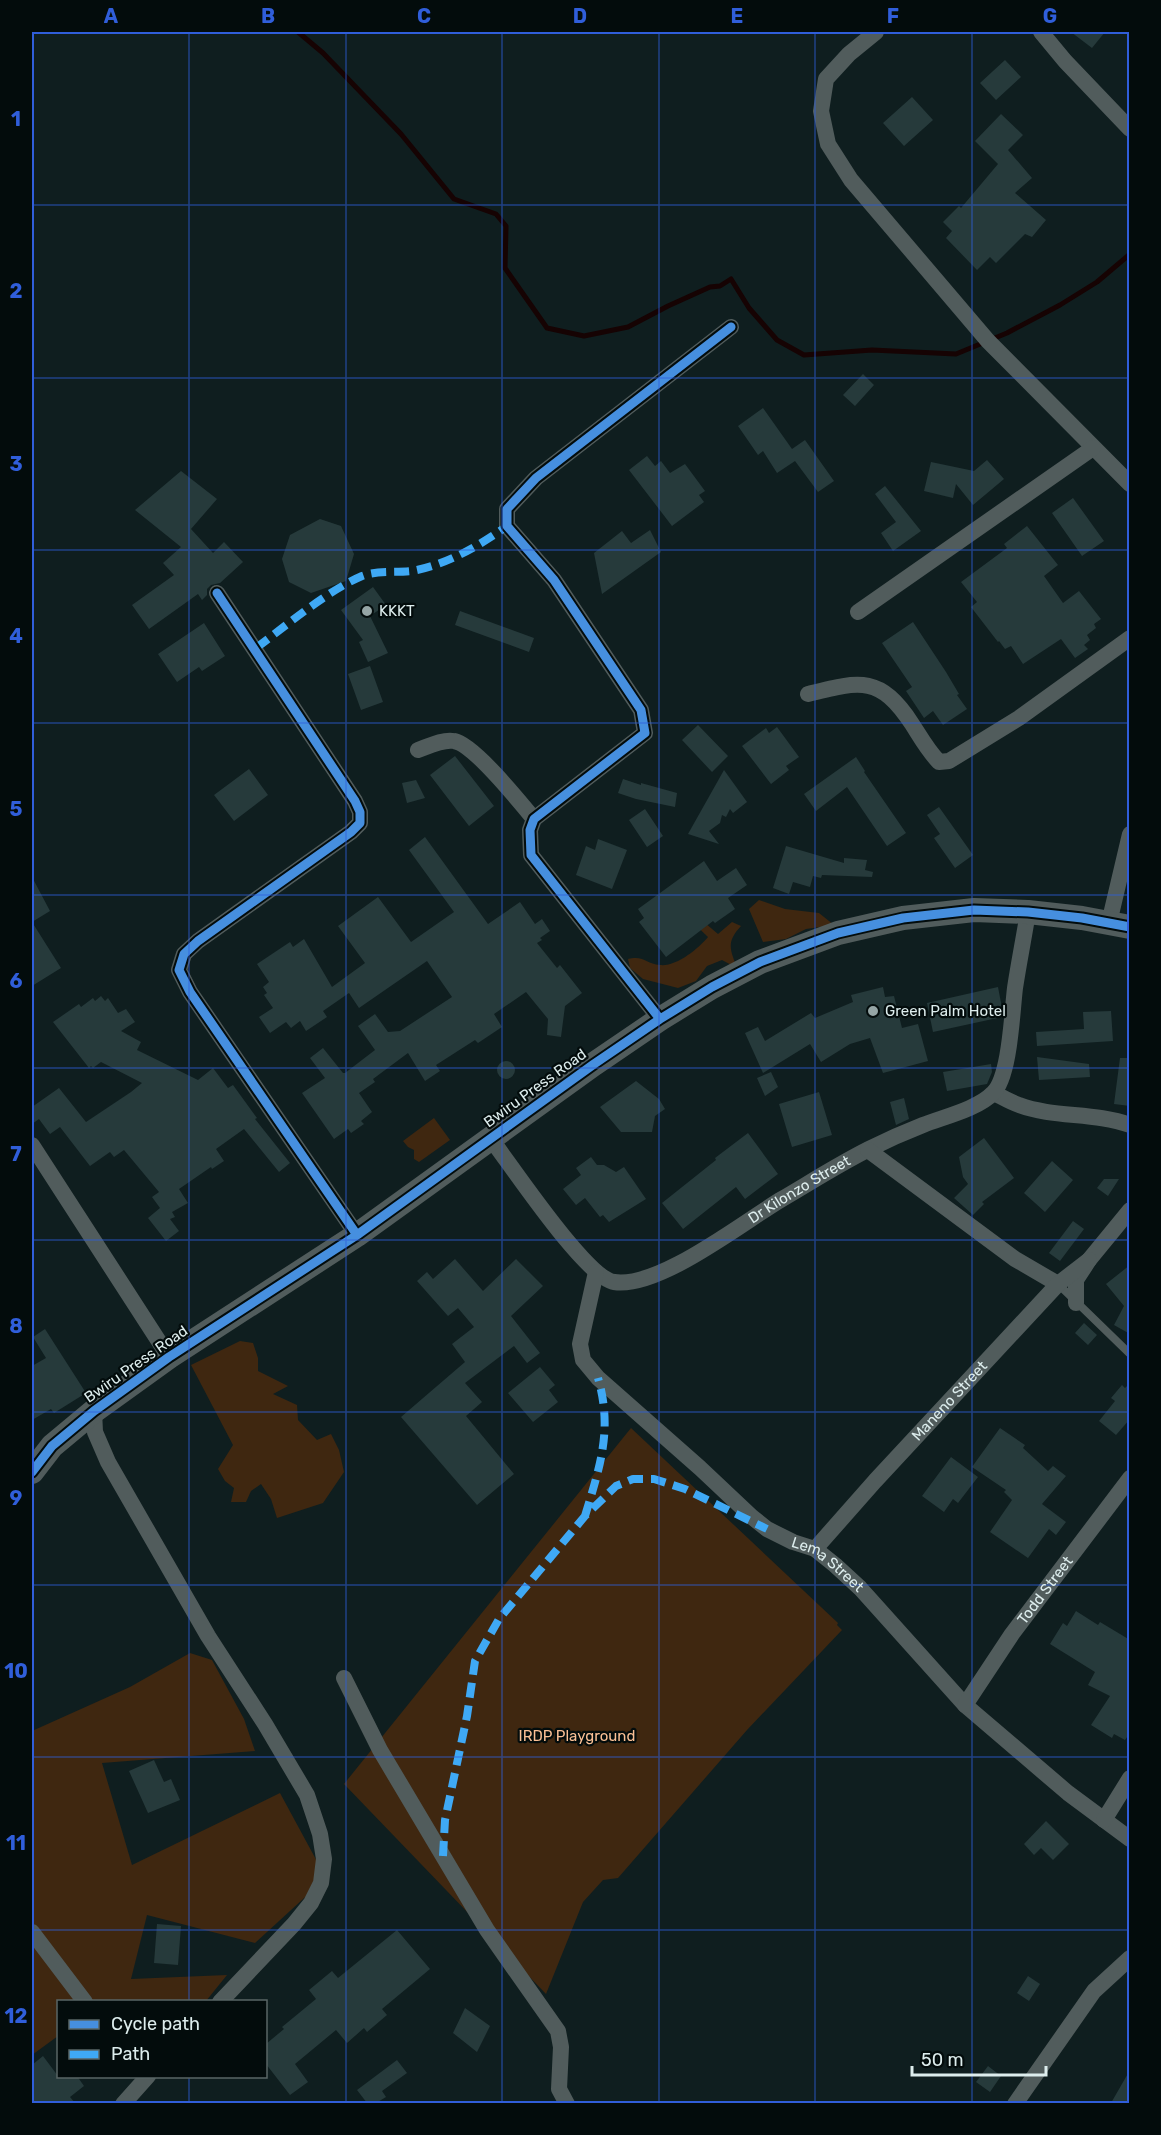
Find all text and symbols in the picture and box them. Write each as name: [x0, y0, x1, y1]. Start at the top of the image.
text: A: [104, 4, 119, 28]
text: B: [261, 4, 275, 28]
text: C: [417, 4, 431, 28]
text: D: [573, 4, 587, 28]
text: E: [731, 4, 743, 28]
text: F: [887, 4, 899, 28]
text: G: [1043, 4, 1057, 28]
text: 1: [11, 107, 21, 131]
text: 2: [10, 279, 23, 303]
text: 3: [9, 452, 23, 476]
place label: KKKT: [379, 602, 415, 620]
marker: KKKT: [360, 604, 374, 618]
text: 4: [9, 624, 23, 648]
text: 5: [10, 797, 23, 821]
text: 6: [9, 969, 23, 993]
place label: Green Palm Hotel: [885, 1002, 1006, 1020]
marker: Green Palm Hotel: [866, 1004, 880, 1018]
street label: Bwiru Press Road: [480, 1045, 590, 1131]
text: 7: [10, 1142, 22, 1166]
street label: Dr Kilonzo Street: [745, 1152, 854, 1227]
text: 8: [9, 1314, 23, 1338]
street label: Bwiru Press Road: [81, 1322, 191, 1406]
street label: Maneno Street: [908, 1357, 991, 1445]
text: 9: [10, 1486, 23, 1510]
street label: Lema Street: [789, 1533, 868, 1596]
street label: Todd Street: [1014, 1552, 1077, 1628]
text: 10: [4, 1659, 28, 1683]
park label: IRDP Playground: [519, 1727, 635, 1745]
text: 11: [6, 1831, 26, 1855]
legend: [57, 2000, 267, 2078]
text: 12: [5, 2004, 27, 2028]
text: Cycle path: [111, 2013, 200, 2035]
scale bar: [912, 2039, 1046, 2077]
text: Path: [111, 2043, 150, 2065]
text: 50 m: [921, 2049, 964, 2071]

